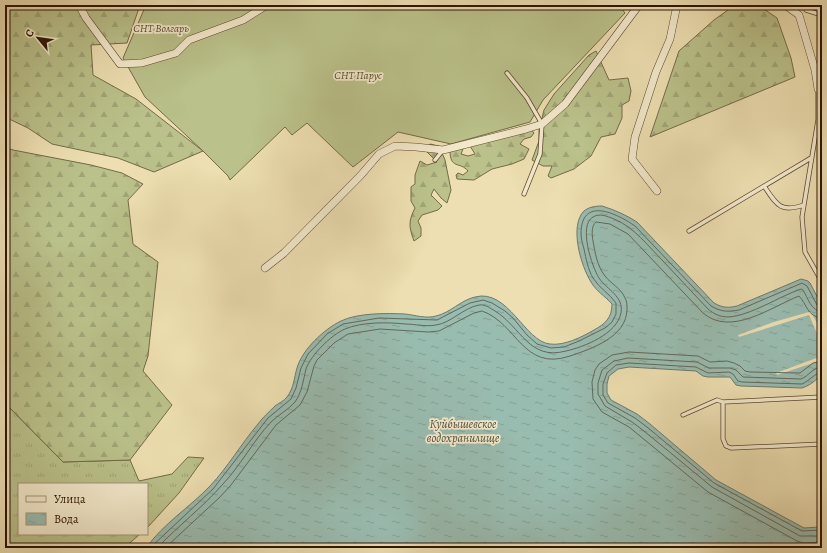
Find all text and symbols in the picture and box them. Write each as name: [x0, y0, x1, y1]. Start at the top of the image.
north arrow: [18, 18, 58, 58]
park label: СНТ Волгарь: [133, 21, 189, 36]
text: С: [21, 27, 38, 40]
park label: СНТ Парус: [334, 68, 382, 83]
water label: Куйбышевское водохранилище: [427, 416, 500, 446]
legend: [18, 483, 148, 535]
text: Улица: [54, 491, 86, 507]
text: Вода: [54, 511, 79, 527]

